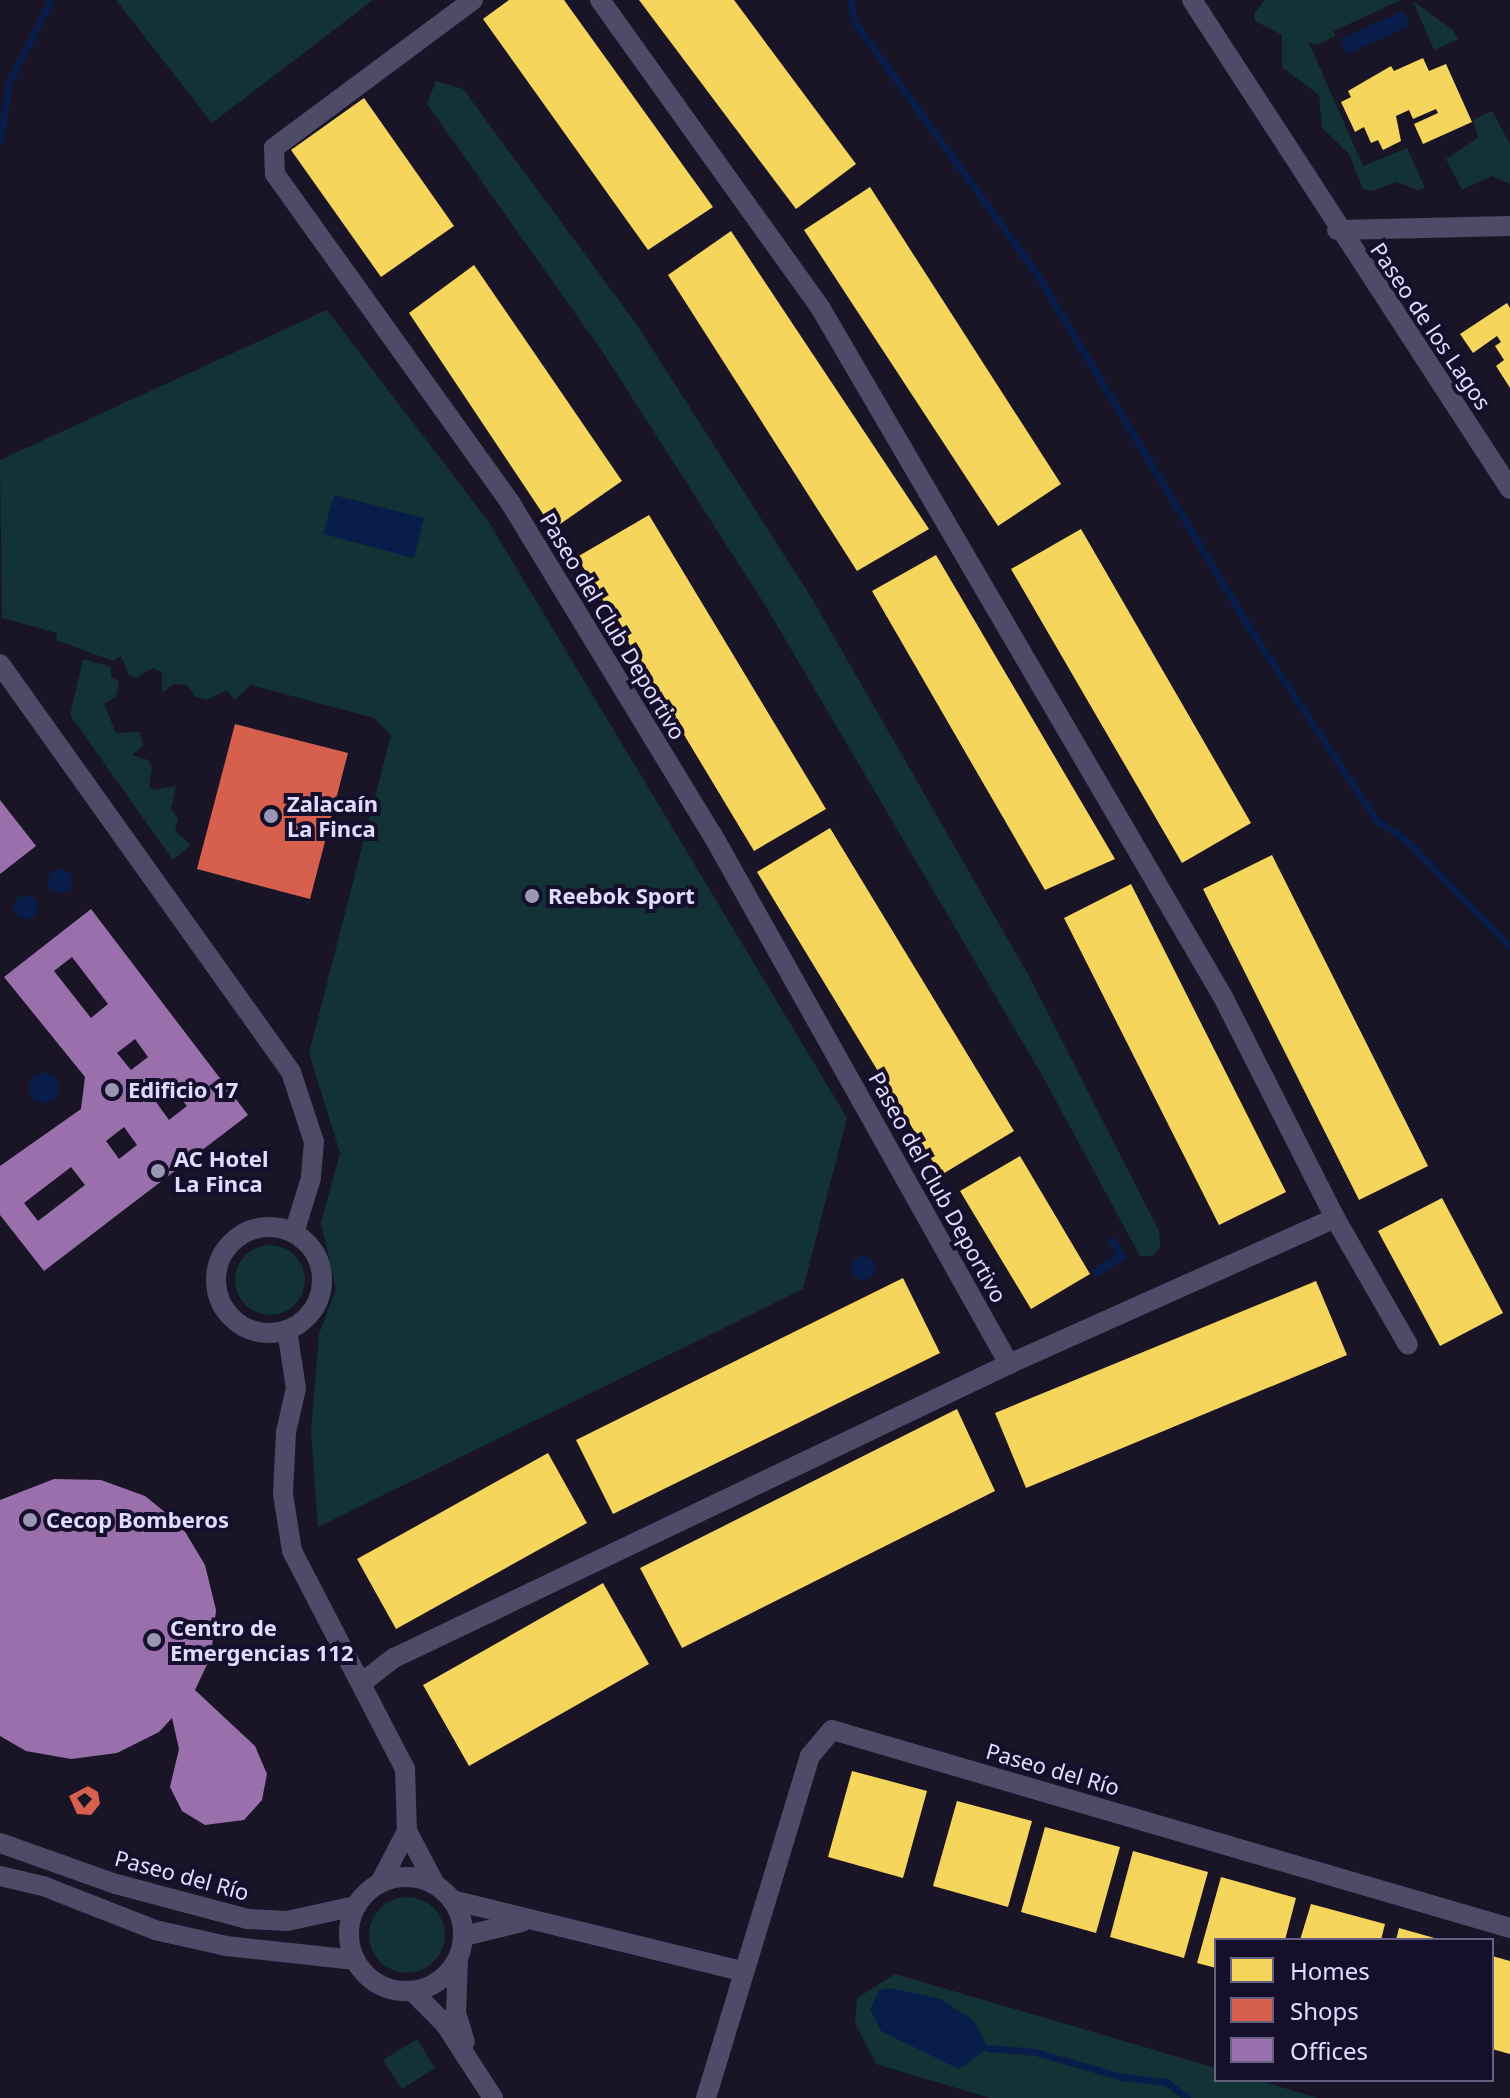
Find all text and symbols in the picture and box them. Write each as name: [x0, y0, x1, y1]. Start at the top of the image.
street label: Paseo de los Lagos: [1365, 237, 1497, 415]
street label: Paseo del Club Deportivo: [535, 508, 691, 744]
place label: Zalacaín La Finca: [287, 790, 378, 842]
marker: Zalacaín La Finca: [262, 807, 280, 825]
place label: Reebok Sport: [548, 883, 695, 909]
marker: Reebok Sport: [523, 887, 541, 905]
street label: Paseo del Club Deportivo: [863, 1067, 1013, 1307]
place label: Edificio 17: [128, 1077, 238, 1103]
marker: Edificio 17: [103, 1081, 121, 1099]
place label: AC Hotel La Finca: [174, 1145, 268, 1196]
marker: AC Hotel La Finca: [149, 1162, 167, 1180]
place label: Cecop Bomberos: [46, 1507, 229, 1533]
marker: Cecop Bomberos: [21, 1511, 39, 1529]
place label: Centro de Emergencias 112: [170, 1614, 353, 1666]
marker: Centro de Emergencias 112: [145, 1631, 163, 1649]
street label: Paseo del Río: [983, 1737, 1123, 1801]
street label: Paseo del Río: [112, 1844, 252, 1906]
legend: [1214, 1938, 1494, 2082]
text: Homes: [1290, 1954, 1370, 1987]
text: Shops: [1290, 1994, 1359, 2027]
text: Offices: [1290, 2034, 1368, 2067]

